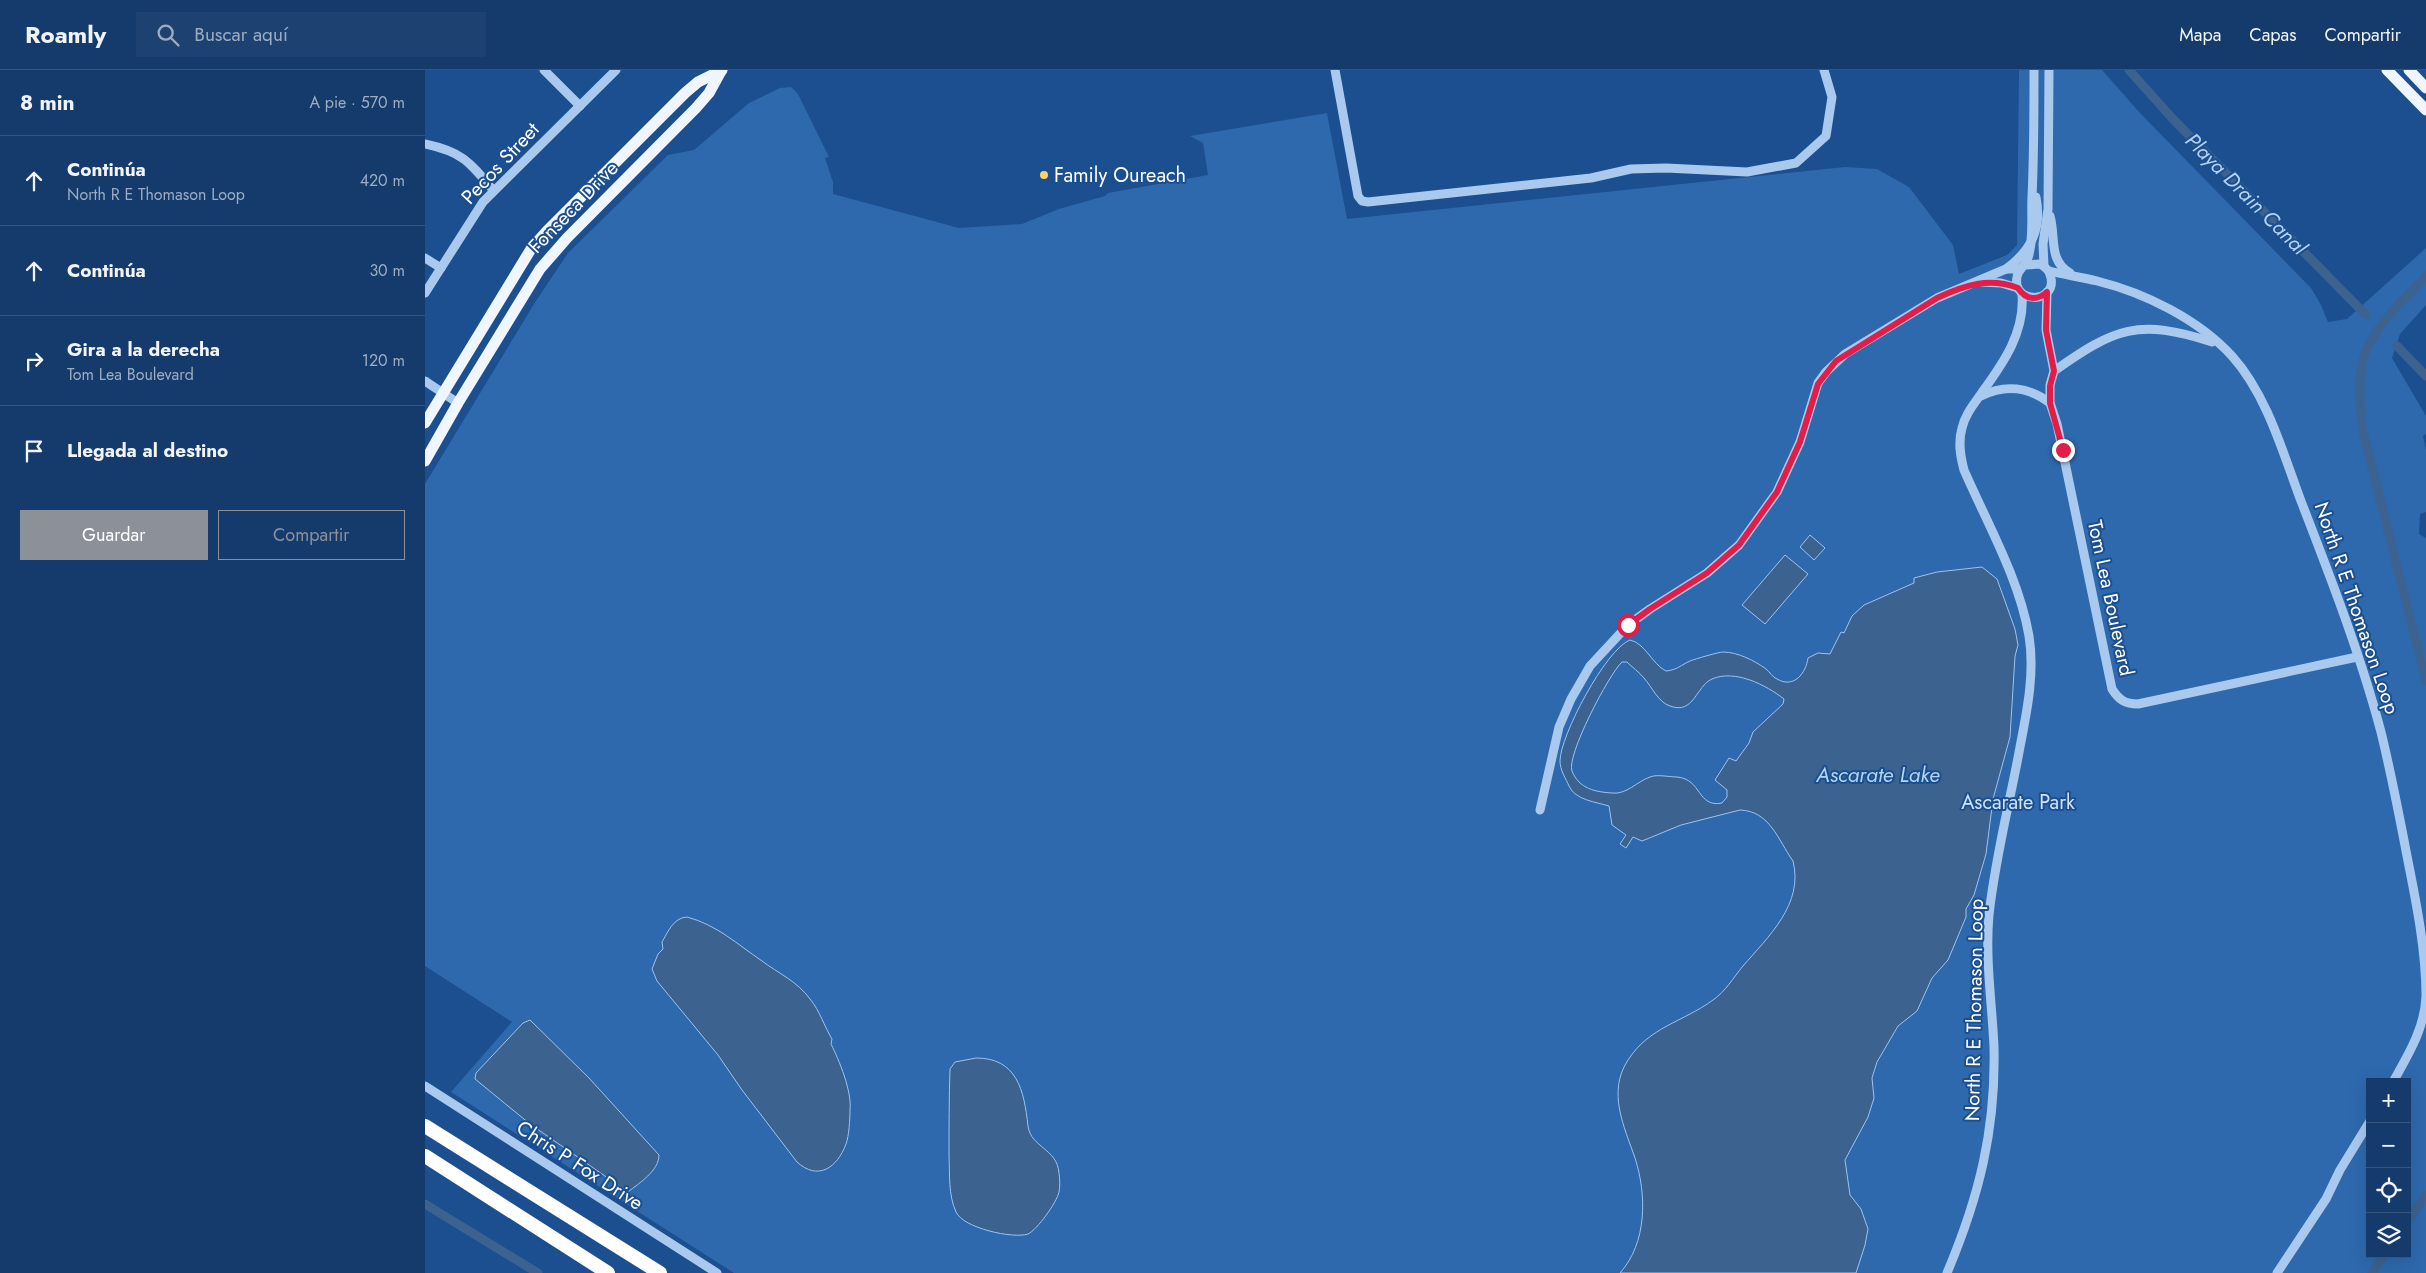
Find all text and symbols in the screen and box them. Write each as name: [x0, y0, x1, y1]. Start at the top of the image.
search box: [136, 12, 486, 57]
text: Roamly: [25, 17, 106, 52]
icon: search: [154, 21, 182, 49]
text: Buscar aquí: [194, 21, 288, 48]
text: Mapa: [2179, 22, 2221, 48]
text: Capas: [2249, 22, 2297, 48]
text: Compartir: [2325, 22, 2401, 48]
text: 8 min: [20, 88, 75, 118]
text: A pie · 570 m: [309, 91, 405, 114]
street label: Pecos Street: [455, 116, 546, 211]
water label: Playa Drain Canal: [2178, 126, 2315, 263]
street label: Fonseca Drive: [522, 155, 625, 260]
text: Continúa: [67, 156, 146, 183]
place label: Family Oureach: [1054, 161, 1186, 190]
icon: ahead: [20, 167, 48, 195]
text: 420 m: [360, 169, 405, 192]
marker: Family Oureach: [1038, 169, 1050, 181]
text: North R E Thomason Loop: [67, 183, 245, 206]
icon: ahead: [20, 257, 48, 285]
text: Continúa: [67, 257, 146, 284]
text: 30 m: [369, 259, 405, 282]
text: Gira a la derecha: [67, 336, 220, 363]
icon: right: [20, 347, 48, 375]
text: 120 m: [362, 349, 405, 372]
text: Tom Lea Boulevard: [67, 363, 194, 386]
icon: arrive: [20, 437, 48, 465]
text: Llegada al destino: [67, 437, 228, 464]
route end: [2052, 439, 2075, 462]
street label: North R E Thomason Loop: [2307, 498, 2406, 718]
button: Guardar: [20, 510, 208, 560]
button: Compartir: [218, 510, 405, 560]
street label: Tom Lea Boulevard: [2080, 518, 2141, 679]
route start: [1617, 614, 1640, 637]
water label: Ascarate Lake: [1815, 760, 1940, 790]
park label: Ascarate Park: [1961, 788, 2075, 817]
street label: North R E Thomason Loop: [1958, 899, 1991, 1121]
map controls: [2366, 1078, 2411, 1258]
button: +: [2366, 1078, 2411, 1123]
street label: Chris P Fox Drive: [511, 1113, 649, 1217]
button: −: [2366, 1123, 2411, 1168]
button: locate: [2366, 1168, 2411, 1213]
button: layers: [2366, 1213, 2411, 1258]

